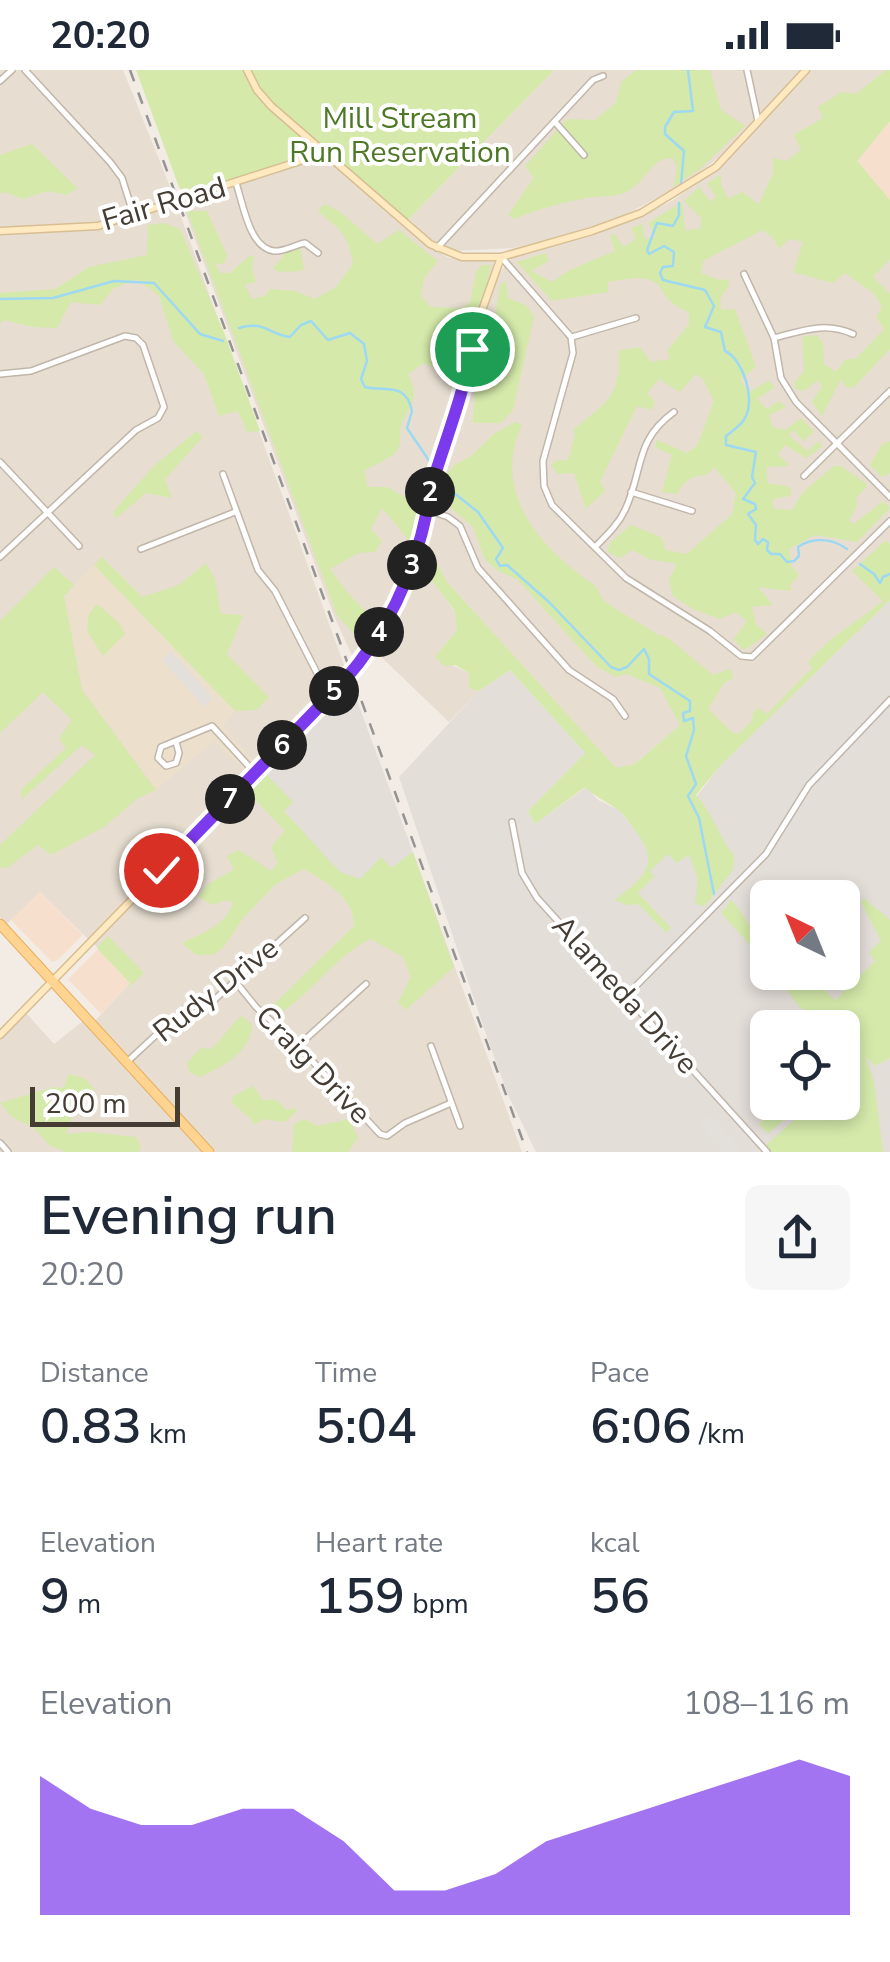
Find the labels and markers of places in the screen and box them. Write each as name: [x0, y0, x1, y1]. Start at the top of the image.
pin: [430, 307, 515, 392]
pin: 2: [405, 467, 455, 517]
pin: 3: [387, 540, 437, 590]
pin: 4: [354, 607, 404, 657]
pin: 5: [309, 666, 359, 716]
pin: 6: [257, 720, 307, 770]
pin: 7: [205, 774, 255, 824]
pin: [119, 828, 204, 913]

